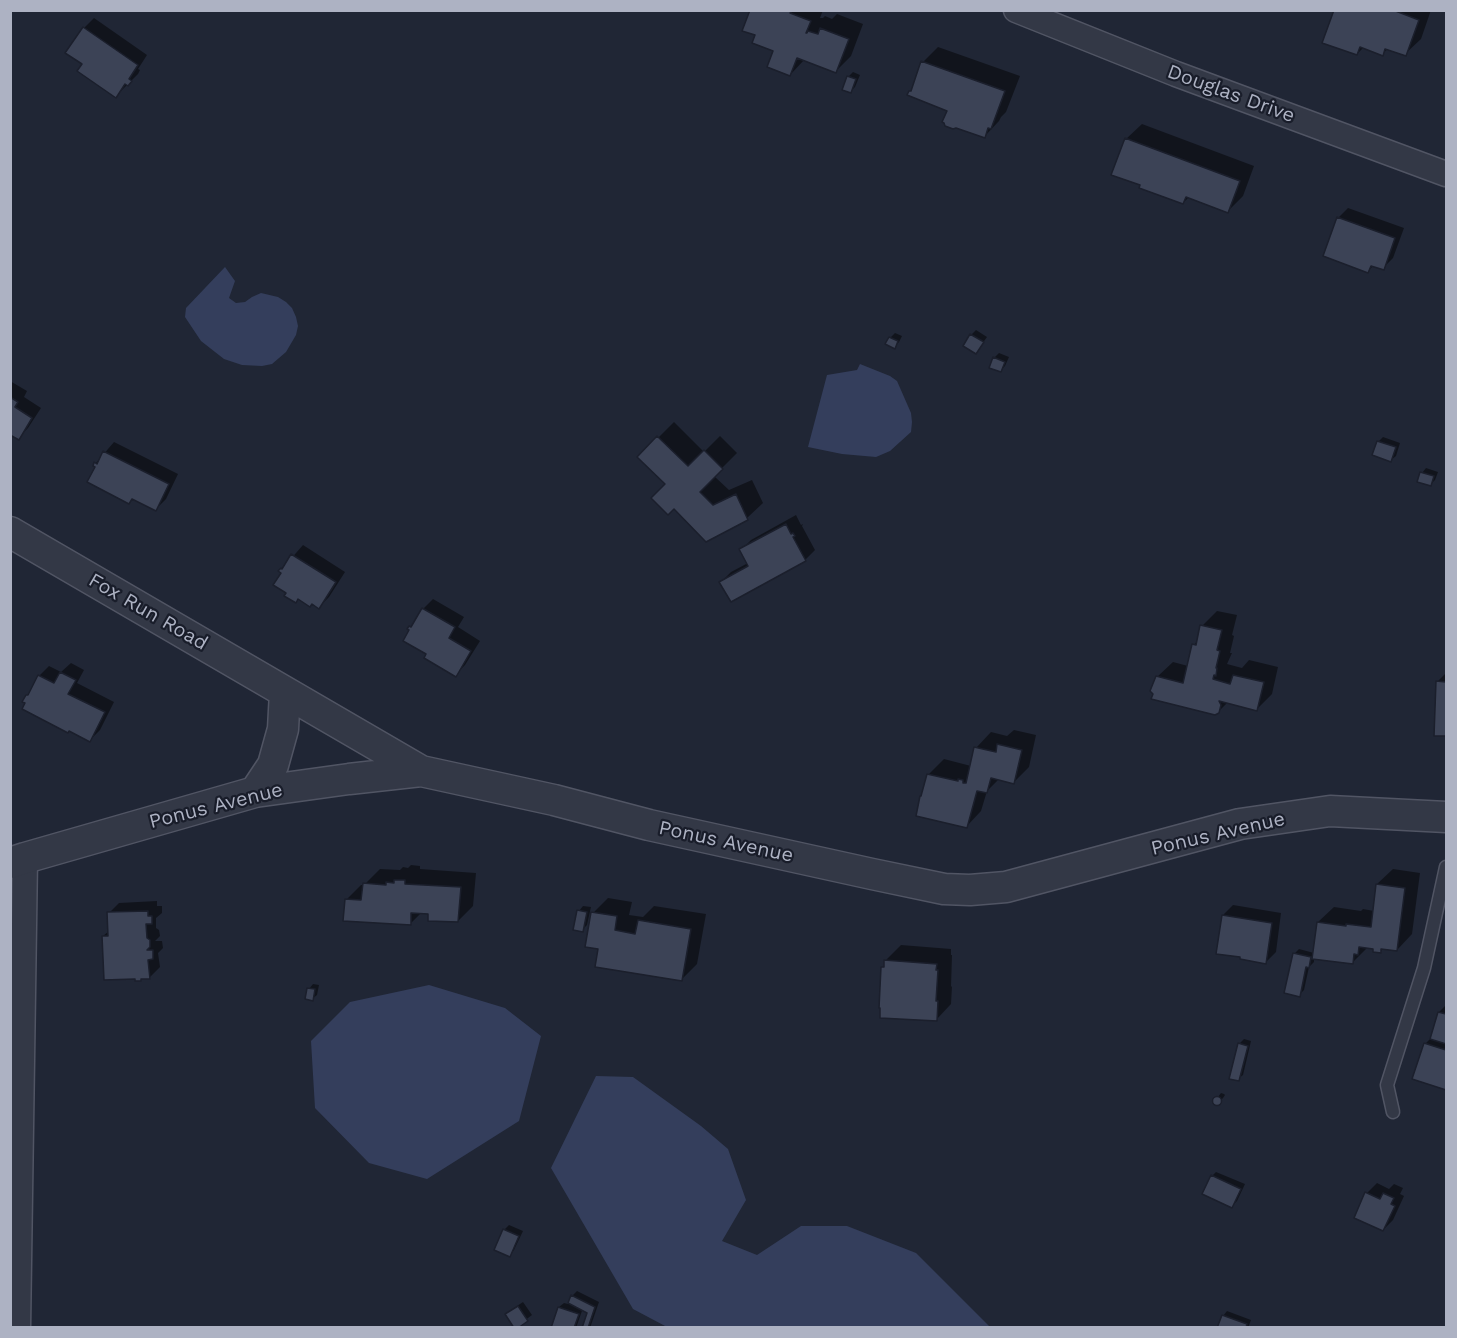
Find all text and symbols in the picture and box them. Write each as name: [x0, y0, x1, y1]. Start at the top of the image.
street label: Douglas Drive: [1164, 60, 1298, 128]
street label: Fox Run Road: [84, 568, 212, 656]
street label: Ponus Avenue: [147, 778, 285, 834]
street label: Ponus Avenue: [1149, 807, 1287, 861]
street label: Ponus Avenue: [657, 816, 795, 868]

